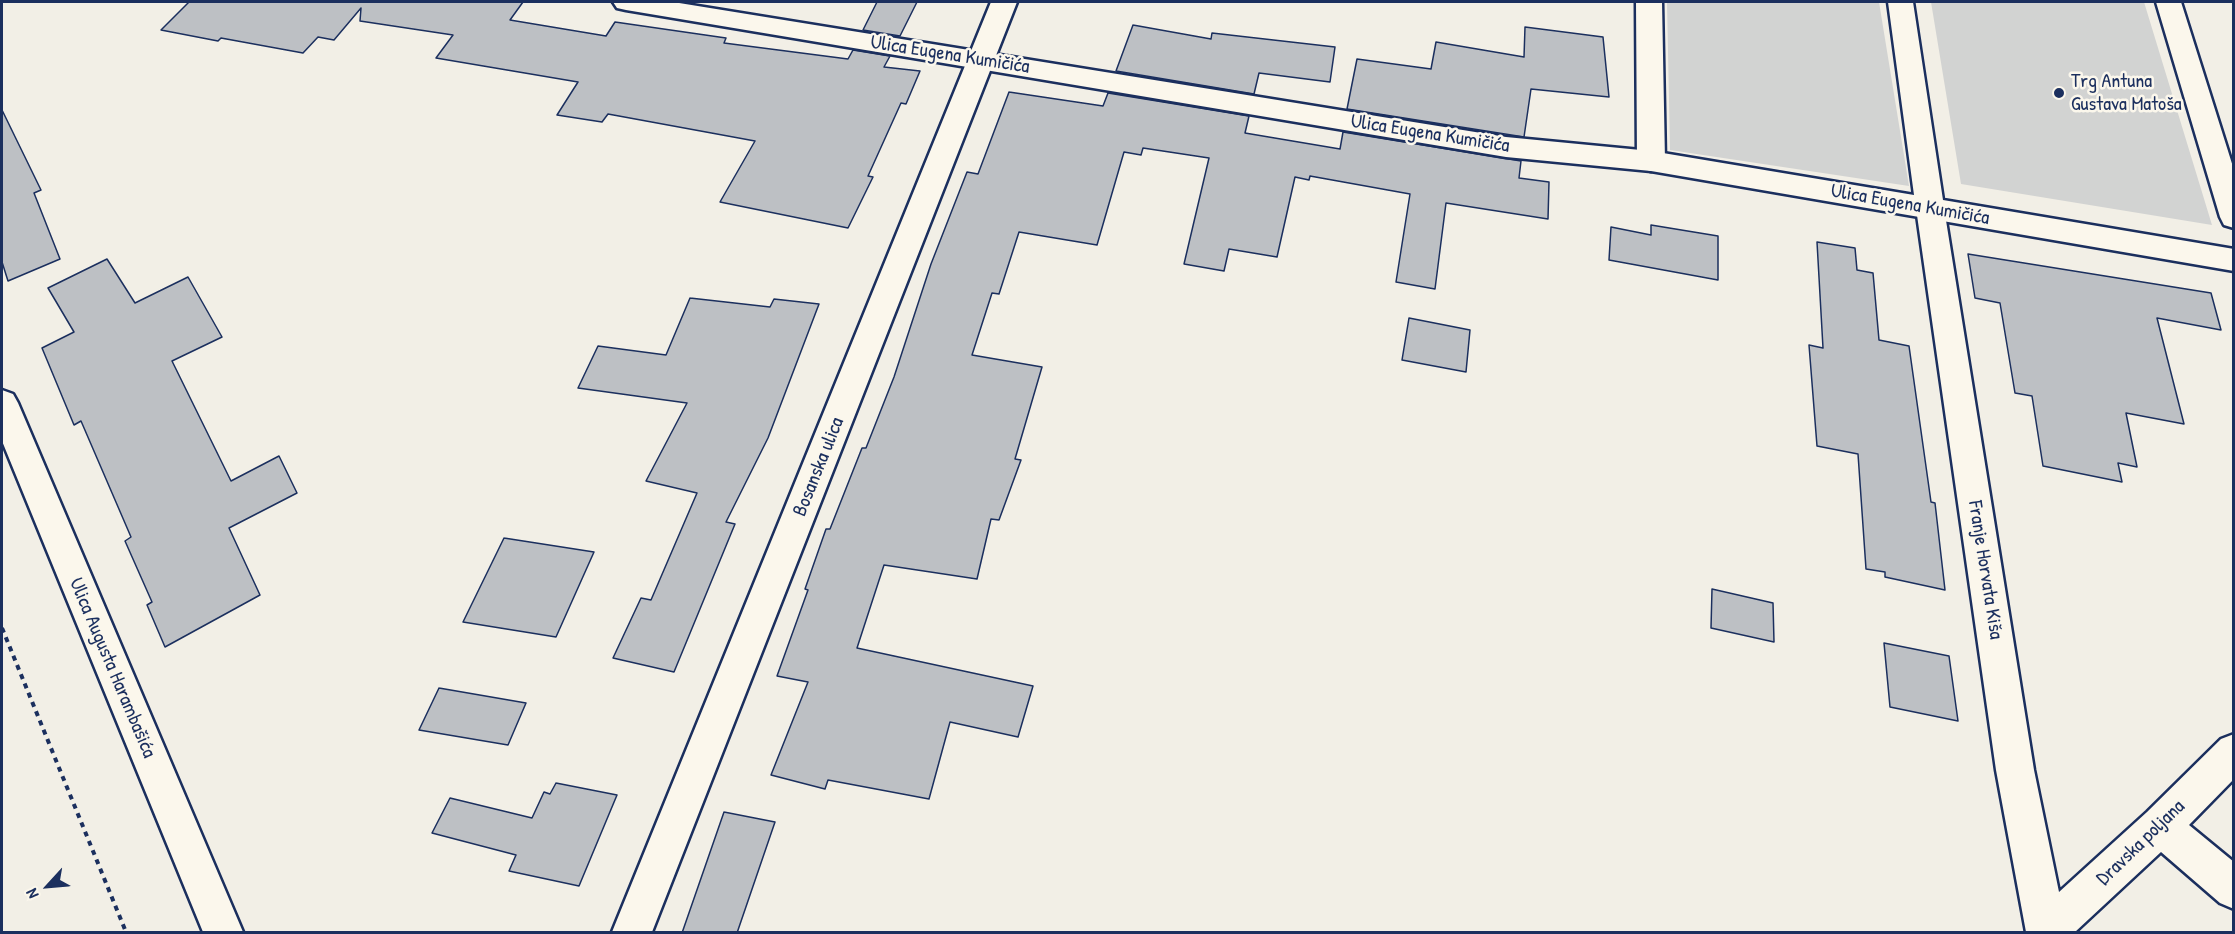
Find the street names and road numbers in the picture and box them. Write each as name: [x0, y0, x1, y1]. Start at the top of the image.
street label: Ulica Eugena Kumičića: [869, 31, 1031, 79]
street label: Ulica Eugena Kumičića: [1349, 110, 1511, 158]
street label: Ulica Eugena Kumičića: [1829, 179, 1991, 231]
street label: Bosanska ulica: [788, 414, 850, 520]
street label: Franje Horvata Kiša: [1962, 499, 2008, 641]
street label: Ulica Augusta Harambašića: [63, 575, 161, 761]
street label: Dravska poljana: [2092, 795, 2190, 891]

